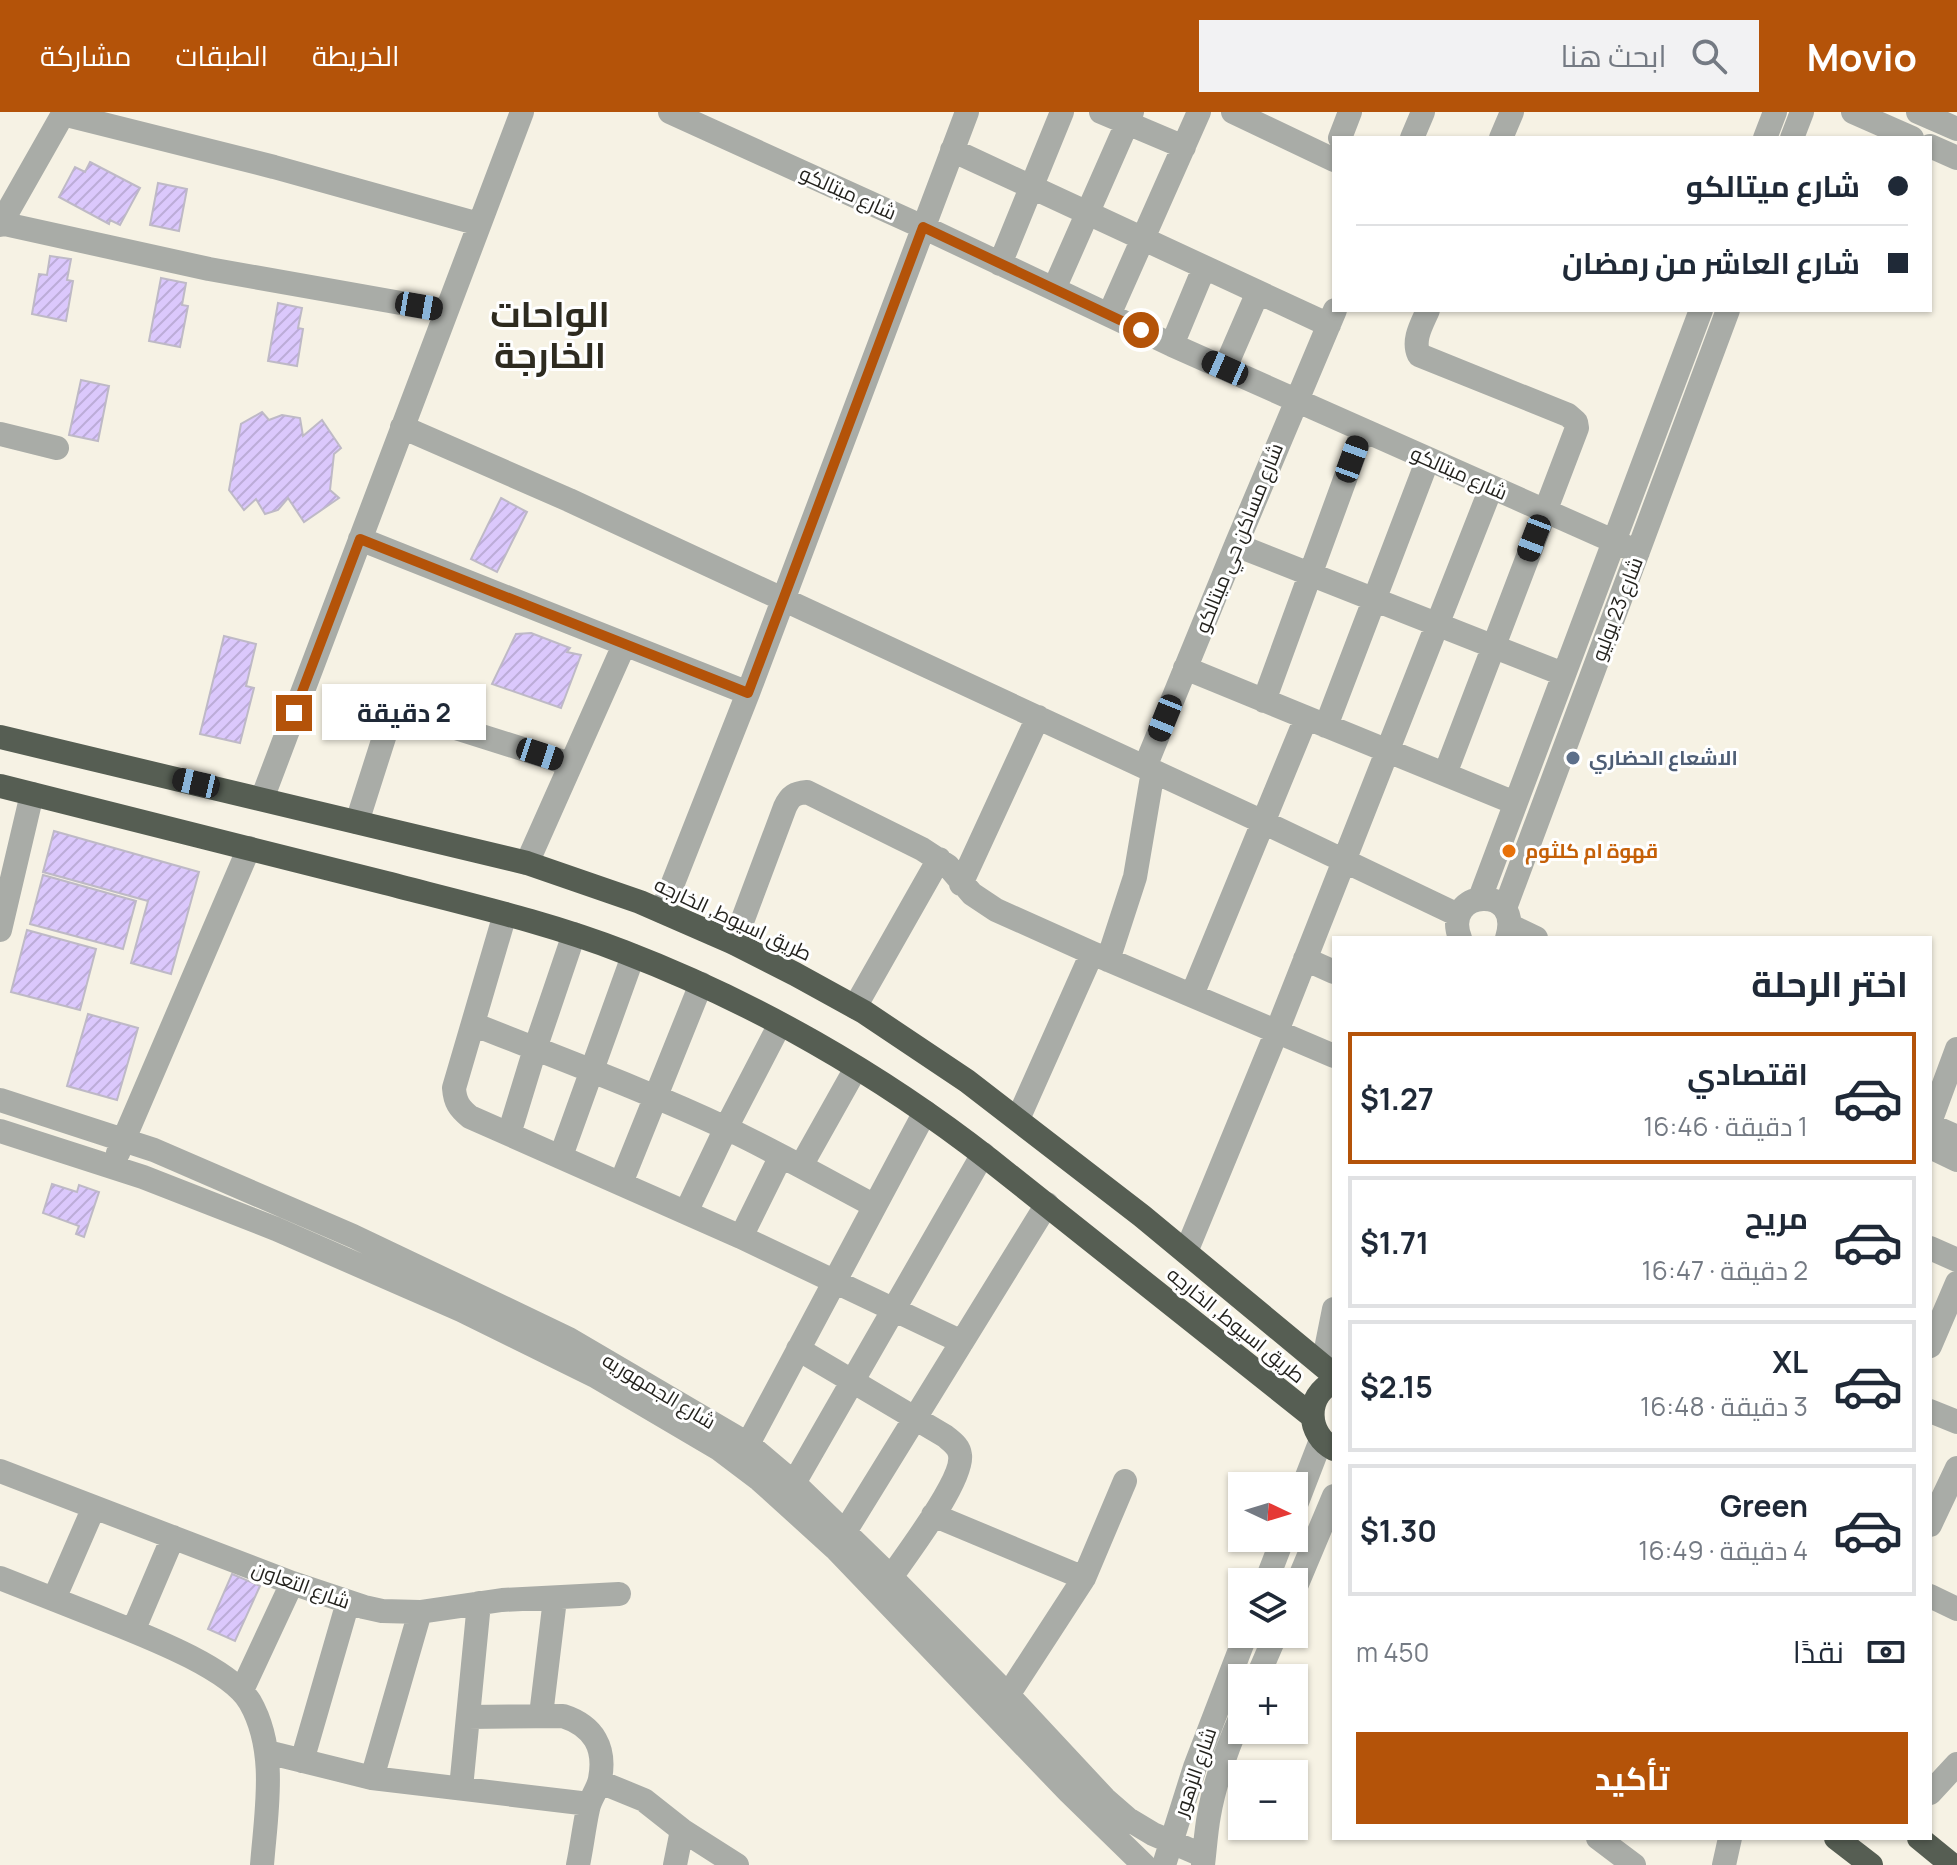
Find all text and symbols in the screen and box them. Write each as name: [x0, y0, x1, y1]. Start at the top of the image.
search box: [1199, 20, 1759, 92]
text: Movio: [1807, 30, 1917, 82]
icon: search: [1687, 34, 1731, 78]
text: ابحث هنا: [1560, 35, 1667, 76]
text: مشاركة: [40, 36, 131, 74]
text: الطبقات: [175, 36, 268, 74]
text: الخريطة: [312, 36, 399, 74]
street label: شارع ميتالكو: [795, 159, 901, 227]
text: شارع ميتالكو: [1686, 165, 1860, 206]
text: شارع العاشر من رمضان: [1562, 242, 1860, 283]
district label: الواحات الخارجة: [490, 289, 610, 379]
car: [393, 290, 445, 322]
route start: [1123, 312, 1159, 348]
car: [1198, 347, 1252, 389]
car: [1333, 432, 1371, 486]
street label: شارع مساكن حي ميتالكو: [1188, 439, 1292, 638]
street label: شارع ميتالكو: [1406, 439, 1512, 507]
car: [1514, 511, 1554, 565]
street label: شارع 23 يوليو: [1584, 553, 1650, 665]
callout: 2 دقيقة: [322, 685, 486, 741]
car: [1145, 691, 1185, 745]
text: 2 دقيقة: [357, 694, 451, 730]
route end: [276, 695, 312, 731]
car: [513, 735, 567, 773]
place label: الاشعاع الحضاري: [1589, 744, 1738, 774]
marker: الاشعاع الحضاري: [1564, 749, 1582, 767]
car: [170, 766, 222, 800]
place label: قهوة ام كلثوم: [1525, 837, 1658, 865]
marker: قهوة ام كلثوم: [1500, 842, 1518, 860]
street label: طريق اسيوط, الخارجه: [650, 870, 816, 967]
text: اختر الرحلة: [1751, 959, 1908, 1008]
text: اقتصادي: [1687, 1053, 1808, 1094]
icon: car: [1832, 1062, 1904, 1134]
text: $1.27: [1360, 1078, 1434, 1119]
text: 1 دقيقة · 16:46: [1643, 1108, 1808, 1144]
text: مريح: [1745, 1197, 1808, 1238]
icon: car: [1832, 1206, 1904, 1278]
text: $1.71: [1360, 1222, 1429, 1263]
text: 2 دقيقة · 16:47: [1642, 1252, 1808, 1288]
street label: طريق اسيوط, الخارجه: [1162, 1260, 1311, 1389]
text: XL: [1772, 1341, 1808, 1382]
street label: شارع الجمهوريه: [597, 1346, 721, 1436]
icon: car: [1832, 1350, 1904, 1422]
text: $2.15: [1360, 1366, 1433, 1407]
text: 3 دقيقة · 16:48: [1640, 1388, 1808, 1424]
north arrow: [1228, 1472, 1308, 1552]
map controls: [1228, 1472, 1308, 1840]
text: Green: [1720, 1485, 1808, 1526]
icon: car: [1832, 1494, 1904, 1566]
text: $1.30: [1360, 1510, 1437, 1551]
text: 4 دقيقة · 16:49: [1638, 1532, 1808, 1568]
street label: شارع التعاون: [248, 1554, 354, 1616]
button: layers: [1228, 1568, 1308, 1648]
icon: cash: [1864, 1630, 1908, 1674]
text: نقدًا: [1793, 1631, 1844, 1672]
text: 450 m: [1356, 1634, 1429, 1670]
button: +: [1228, 1664, 1308, 1744]
street label: شارع الزهور: [1166, 1724, 1223, 1821]
button: تأكيد: [1356, 1732, 1908, 1824]
button: −: [1228, 1760, 1308, 1840]

